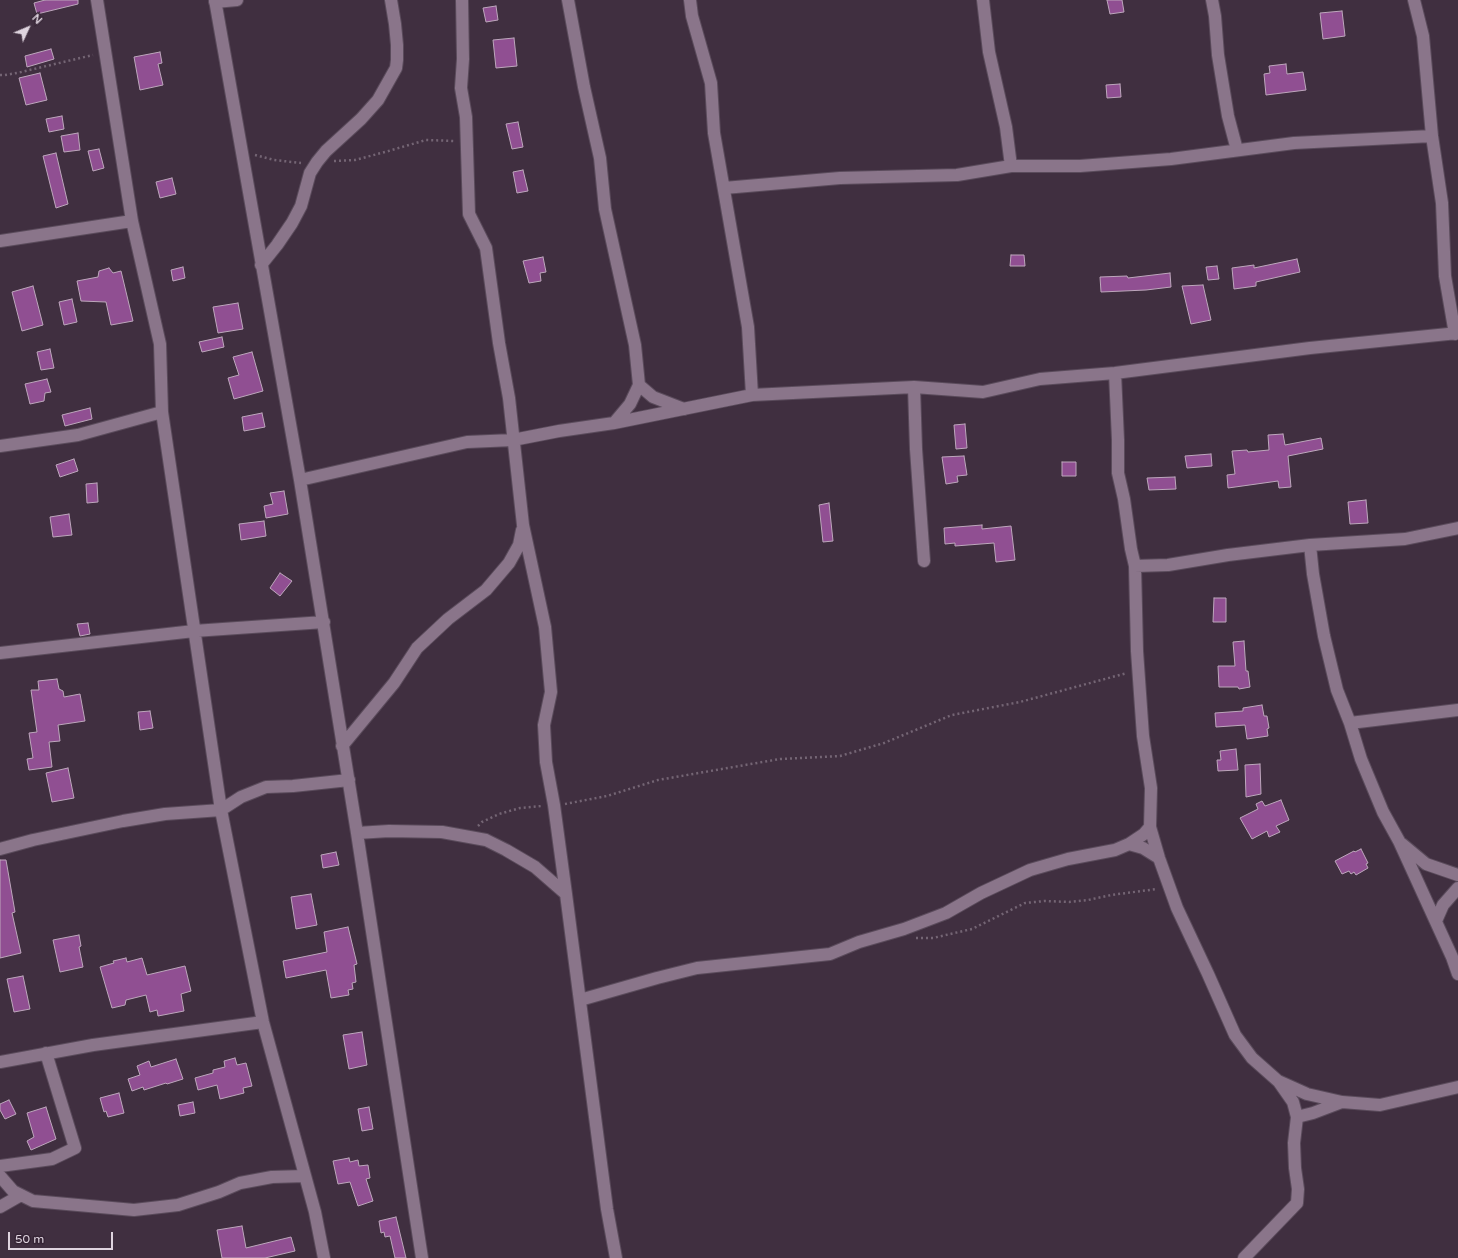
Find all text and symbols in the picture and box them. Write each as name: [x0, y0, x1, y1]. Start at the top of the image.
north arrow: [8, 8, 48, 48]
text: N: [29, 12, 45, 27]
scale bar: [10, 1224, 115, 1250]
text: 50 m: [15, 1232, 44, 1246]

